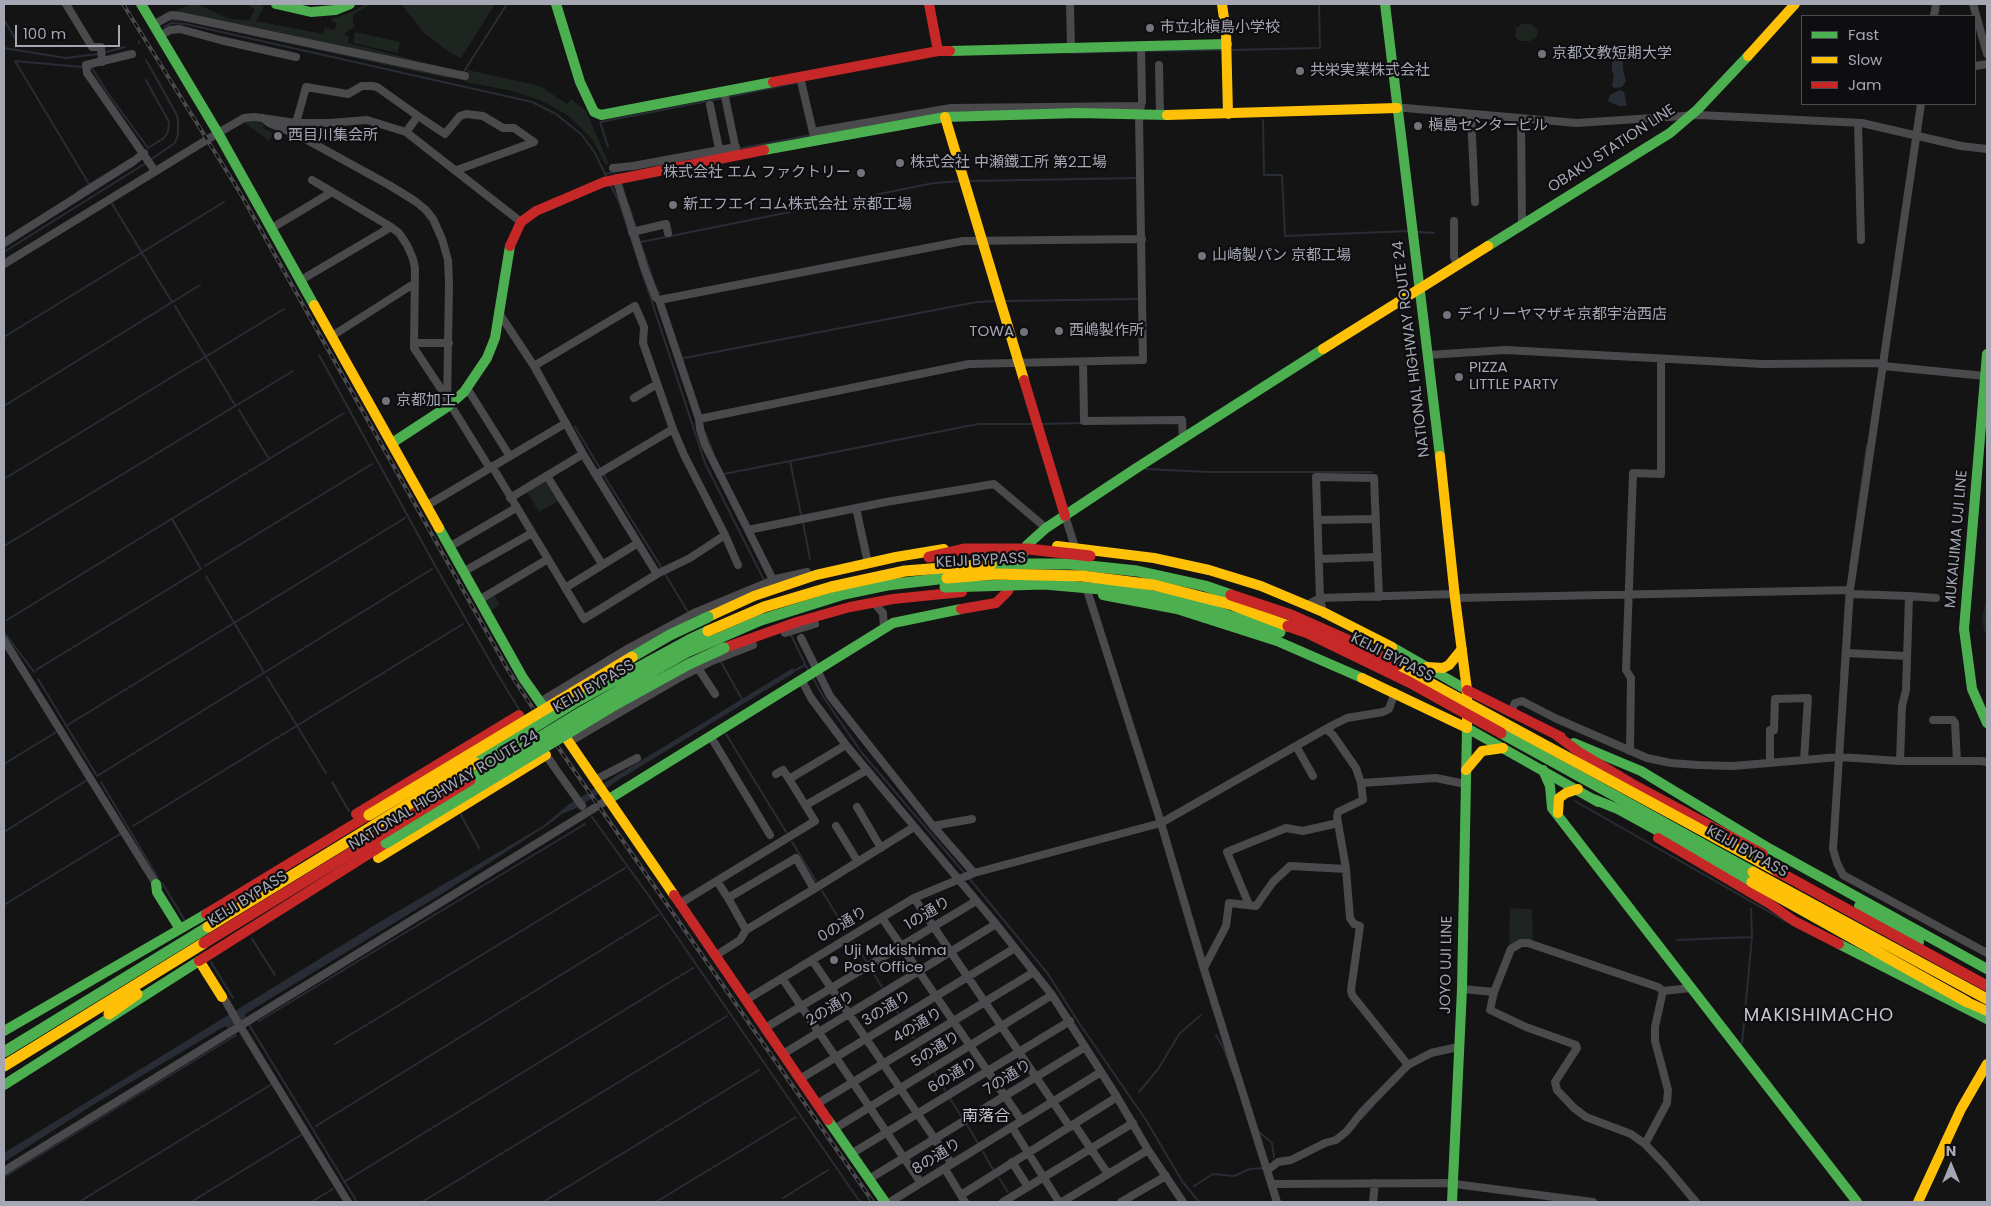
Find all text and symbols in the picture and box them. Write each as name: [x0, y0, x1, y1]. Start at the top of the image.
scale bar: [18, 15, 122, 47]
legend: [1801, 15, 1976, 105]
place label: 市立北槇島小学校: [1160, 19, 1280, 37]
marker: 市立北槇島小学校: [1144, 22, 1156, 34]
text: 100 m: [23, 23, 66, 44]
text: Fast: [1848, 24, 1879, 45]
place label: 京都文教短期大学: [1552, 45, 1672, 63]
marker: 京都文教短期大学: [1536, 48, 1548, 60]
text: Slow: [1848, 49, 1882, 70]
place label: 共栄実業株式会社: [1310, 62, 1430, 80]
marker: 共栄実業株式会社: [1294, 65, 1306, 77]
text: Jam: [1848, 74, 1882, 95]
street label: OBAKU STATION LINE: [1545, 101, 1679, 197]
place label: 槇島センタービル: [1428, 117, 1548, 135]
marker: 槇島センタービル: [1412, 120, 1424, 132]
place label: 西目川集会所: [288, 127, 378, 145]
marker: 西目川集会所: [272, 130, 284, 142]
place label: 株式会社 中瀬鐵工所 第2工場: [910, 154, 1107, 172]
marker: 株式会社 中瀬鐵工所 第2工場: [894, 157, 906, 169]
place label: 株式会社 エム ファクトリー: [663, 164, 851, 182]
marker: 株式会社 エム ファクトリー: [855, 167, 867, 179]
place label: 新エフエイコム株式会社 京都工場: [683, 196, 912, 214]
marker: 新エフエイコム株式会社 京都工場: [667, 199, 679, 211]
street label: NATIONAL HIGHWAY ROUTE 24: [1390, 240, 1434, 458]
place label: 山崎製パン 京都工場: [1212, 247, 1351, 265]
marker: 山崎製パン 京都工場: [1196, 250, 1208, 262]
place label: デイリーヤマザキ京都宇治西店: [1457, 306, 1667, 324]
marker: デイリーヤマザキ京都宇治西店: [1441, 309, 1453, 321]
place label: 西嶋製作所: [1069, 322, 1144, 340]
place label: TOWA: [969, 323, 1014, 341]
marker: 西嶋製作所: [1053, 325, 1065, 337]
marker: TOWA: [1018, 326, 1030, 338]
place label: PIZZA LITTLE PARTY: [1469, 359, 1558, 394]
marker: PIZZA LITTLE PARTY: [1453, 371, 1465, 383]
place label: 京都加工: [396, 392, 456, 410]
marker: 京都加工: [380, 395, 392, 407]
street label: MUKAIJIMA UJI LINE: [1942, 469, 1972, 609]
street label: KEIJI BYPASS: [935, 550, 1027, 572]
street label: KEIJI BYPASS: [1348, 629, 1436, 687]
street label: KEIJI BYPASS: [550, 657, 638, 717]
street label: NATIONAL HIGHWAY ROUTE 24: [346, 727, 542, 855]
street label: KEIJI BYPASS: [1703, 822, 1791, 882]
street label: KEIJI BYPASS: [205, 867, 291, 931]
street label: 1の通り: [902, 893, 954, 935]
street label: 0の通り: [815, 903, 871, 947]
street label: JOYO UJI LINE: [1437, 916, 1457, 1014]
place label: Uji Makishima Post Office: [844, 942, 947, 977]
marker: Uji Makishima Post Office: [828, 954, 840, 966]
street label: 2の通り: [803, 987, 859, 1031]
street label: 3の通り: [859, 987, 915, 1031]
street label: 4の通り: [890, 1004, 946, 1048]
district label: MAKISHIMACHO: [1742, 1005, 1896, 1027]
street label: 5の通り: [908, 1028, 964, 1072]
street label: 6の通り: [925, 1054, 981, 1098]
street label: 7の通り: [981, 1056, 1035, 1100]
district label: 南落合: [962, 1107, 1010, 1127]
street label: 8の通り: [909, 1135, 965, 1179]
north arrow: [1926, 1141, 1976, 1191]
text: N: [1946, 1141, 1956, 1161]

